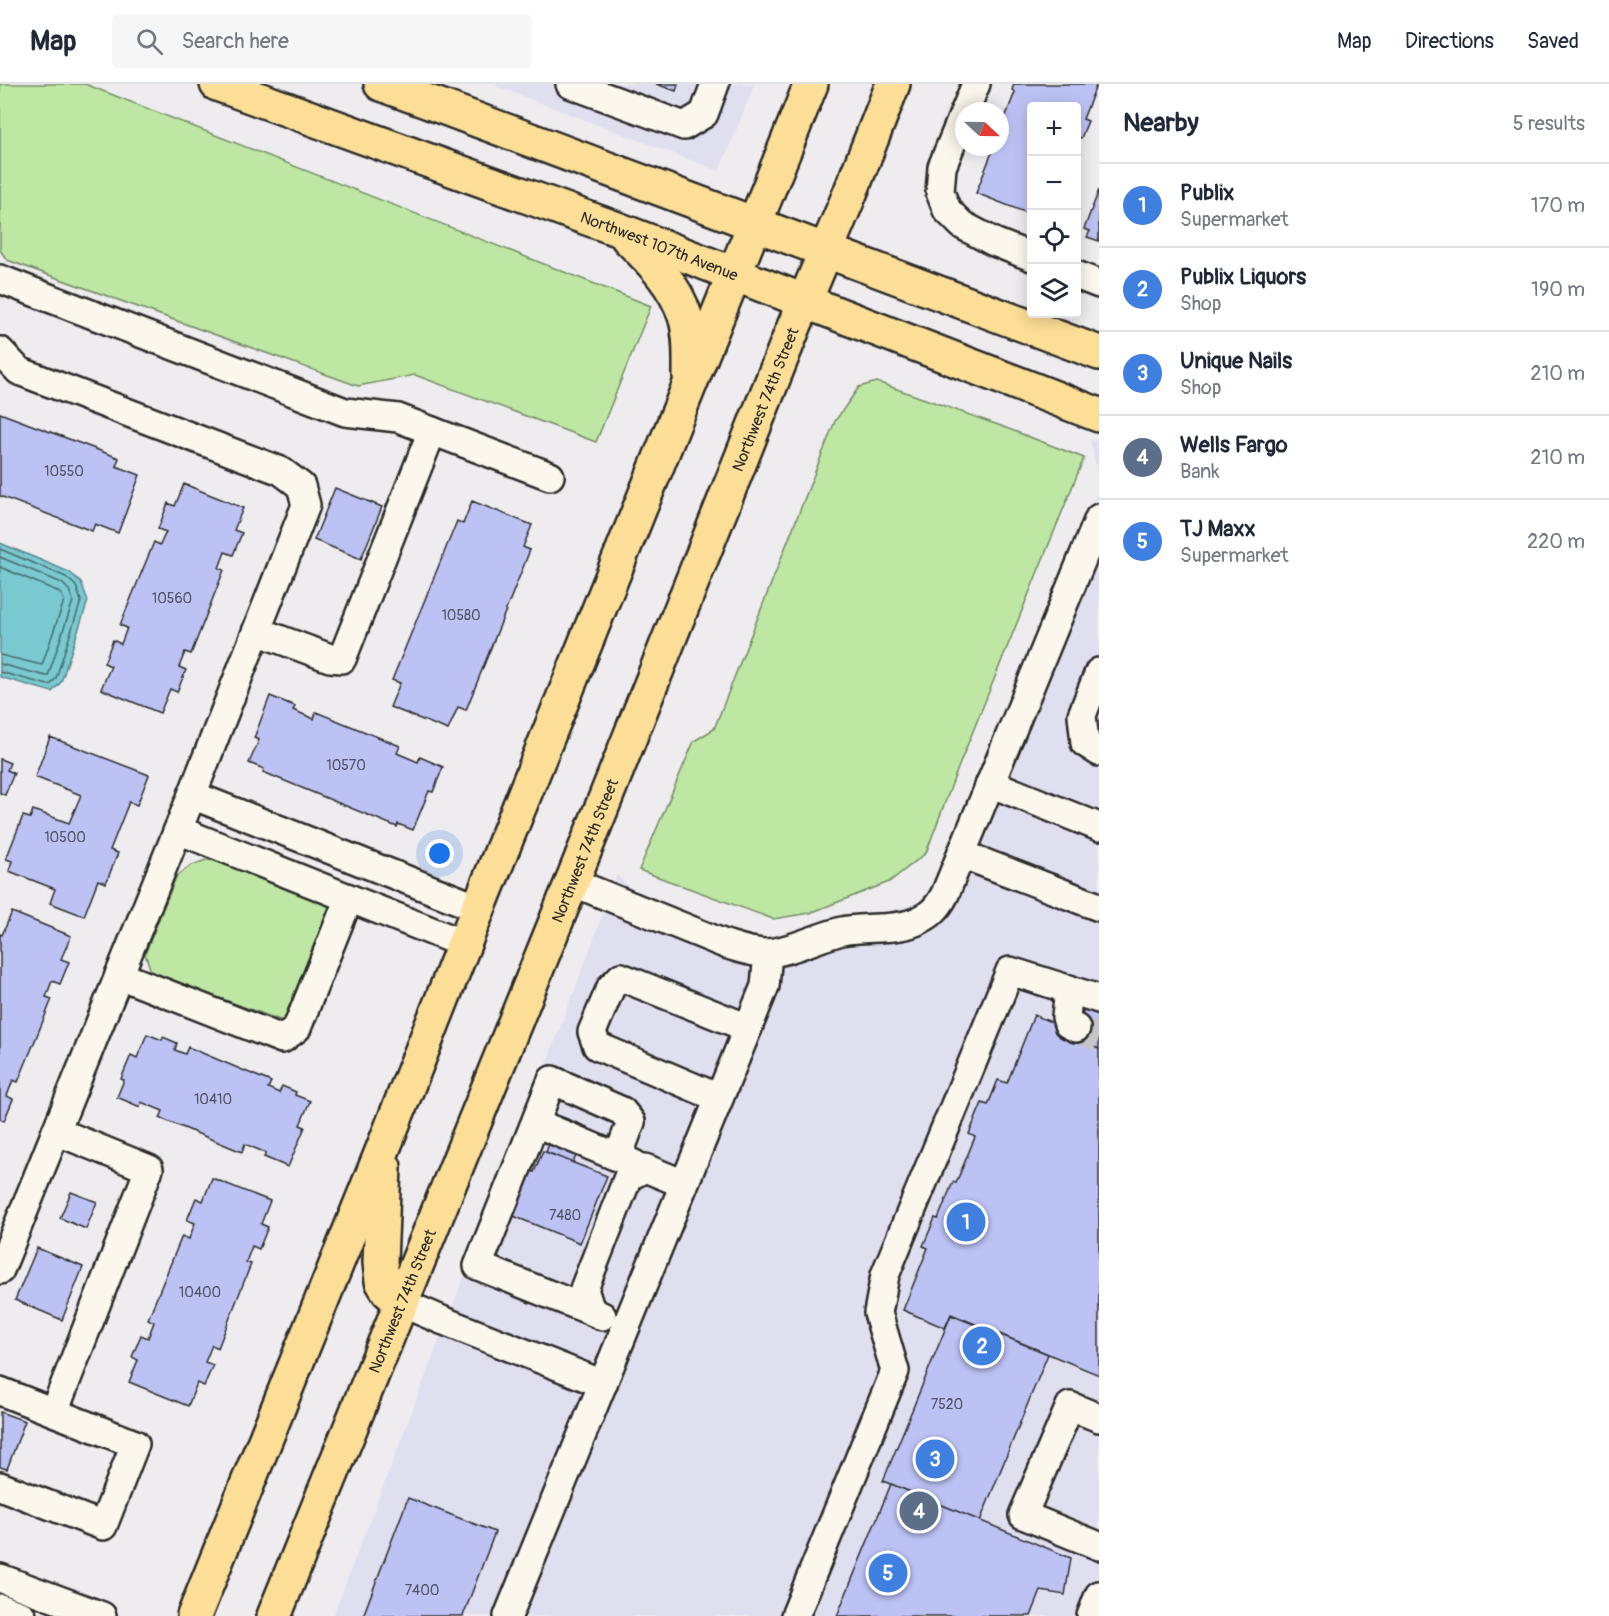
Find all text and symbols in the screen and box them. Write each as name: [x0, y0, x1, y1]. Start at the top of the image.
search box: [112, 14, 532, 68]
text: Map: [30, 24, 76, 59]
icon: search: [133, 25, 166, 58]
text: Search here: [181, 27, 289, 55]
text: Map: [1337, 28, 1372, 55]
text: Directions: [1405, 28, 1494, 55]
text: Saved: [1527, 28, 1579, 55]
north arrow: [955, 102, 1009, 156]
map controls: [1027, 102, 1081, 318]
button: +: [1027, 102, 1081, 156]
text: Nearby: [1123, 107, 1199, 139]
text: 5 results: [1513, 111, 1585, 136]
button: −: [1027, 156, 1081, 210]
text: Publix: [1180, 179, 1234, 207]
text: 1: [1139, 193, 1146, 218]
text: 170 m: [1531, 193, 1585, 218]
street label: Northwest 107th Avenue: [577, 207, 741, 286]
text: Supermarket: [1180, 207, 1289, 232]
button: locate: [1027, 210, 1081, 264]
text: Publix Liquors: [1180, 263, 1306, 291]
button: layers: [1027, 264, 1081, 318]
text: 2: [1137, 277, 1148, 302]
text: 190 m: [1531, 277, 1585, 302]
text: Shop: [1180, 291, 1221, 316]
street label: Northwest 74th Street: [728, 324, 804, 475]
text: Unique Nails: [1180, 347, 1292, 375]
text: 3: [1137, 361, 1148, 386]
text: 210 m: [1530, 361, 1585, 386]
text: Shop: [1180, 375, 1221, 400]
text: Wells Fargo: [1180, 431, 1288, 459]
text: 4: [1137, 445, 1148, 470]
text: 210 m: [1530, 445, 1585, 470]
text: Bank: [1180, 459, 1220, 484]
house number: 10550: [44, 463, 84, 480]
text: TJ Maxx: [1180, 515, 1256, 543]
text: 5: [1137, 529, 1148, 554]
text: 220 m: [1527, 529, 1585, 554]
text: Supermarket: [1180, 543, 1289, 568]
house number: 10560: [152, 590, 192, 607]
house number: 10580: [441, 607, 481, 624]
house number: 10570: [326, 757, 366, 774]
street label: Northwest 74th Street: [548, 775, 623, 926]
house number: 10500: [44, 829, 86, 846]
your location: [425, 839, 454, 868]
house number: 10410: [194, 1091, 232, 1108]
pin: 1: [946, 1200, 986, 1244]
house number: 7480: [549, 1207, 581, 1224]
street label: Northwest 74th Street: [365, 1226, 441, 1376]
house number: 10400: [179, 1284, 221, 1301]
pin: 2: [962, 1324, 1002, 1368]
house number: 7520: [931, 1396, 963, 1413]
pin: 3: [916, 1436, 954, 1482]
pin: 4: [900, 1488, 938, 1534]
pin: 5: [868, 1550, 908, 1596]
house number: 7400: [405, 1582, 439, 1599]

